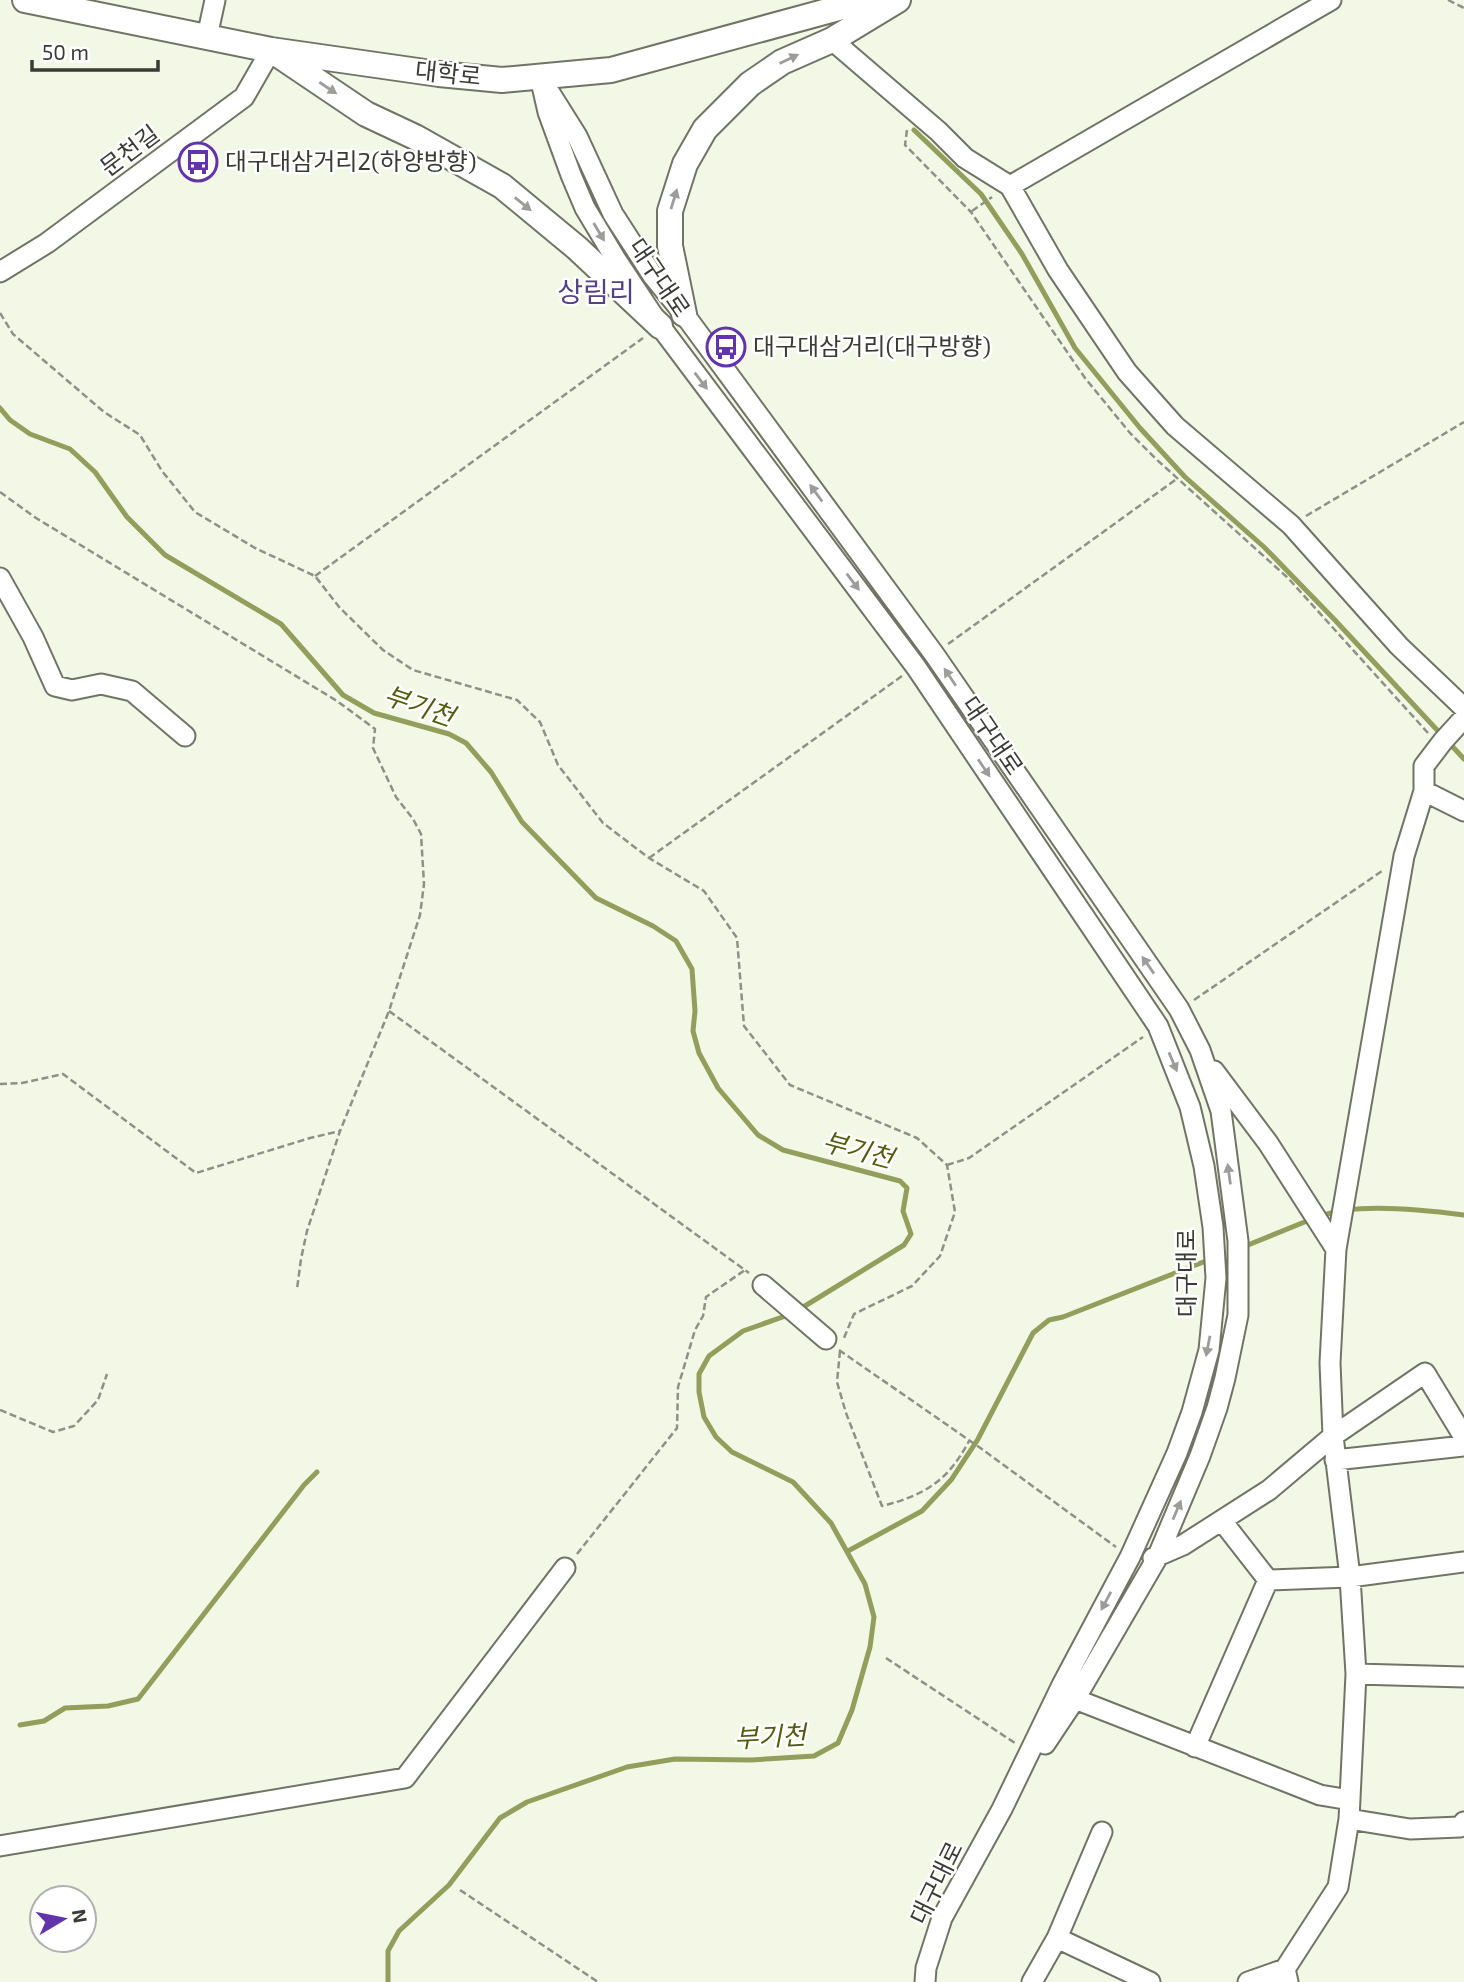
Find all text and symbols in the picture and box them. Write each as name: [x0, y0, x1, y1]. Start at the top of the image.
scale bar: [32, 28, 158, 72]
text: 50 m: [42, 39, 89, 64]
one-way arrow: [779, 54, 799, 65]
street label: 대학로: [414, 55, 483, 90]
one-way arrow: [318, 81, 337, 94]
street label: 문천길: [94, 118, 164, 181]
bus stop icon: 대구대삼거리2(하양방향): [177, 141, 219, 183]
place label: 대구대삼거리2(하양방향): [225, 146, 477, 175]
one-way arrow: [669, 188, 680, 209]
one-way arrow: [513, 196, 531, 211]
one-way arrow: [593, 222, 606, 241]
street label: 대구대로: [624, 232, 697, 322]
district label: 상림리: [557, 274, 635, 308]
bus stop icon: 대구대삼거리(대구방향): [705, 326, 747, 368]
place label: 대구대삼거리(대구방향): [753, 331, 991, 360]
one-way arrow: [694, 371, 709, 389]
one-way arrow: [809, 484, 823, 502]
one-way arrow: [845, 573, 859, 591]
one-way arrow: [943, 668, 957, 686]
water label: 부기천: [381, 678, 461, 732]
street label: 대구대로: [957, 690, 1030, 780]
one-way arrow: [977, 759, 991, 777]
one-way arrow: [1141, 956, 1155, 974]
one-way arrow: [1168, 1051, 1179, 1072]
water label: 부기천: [820, 1124, 900, 1174]
one-way arrow: [1224, 1163, 1235, 1185]
street label: 대구대로: [1171, 1229, 1200, 1317]
one-way arrow: [1203, 1335, 1214, 1357]
one-way arrow: [1172, 1499, 1183, 1520]
one-way arrow: [1101, 1591, 1112, 1611]
water label: 부기천: [733, 1718, 810, 1753]
street label: 대구대로: [903, 1836, 968, 1928]
north arrow: [28, 1884, 98, 1954]
text: N: [68, 1907, 93, 1925]

